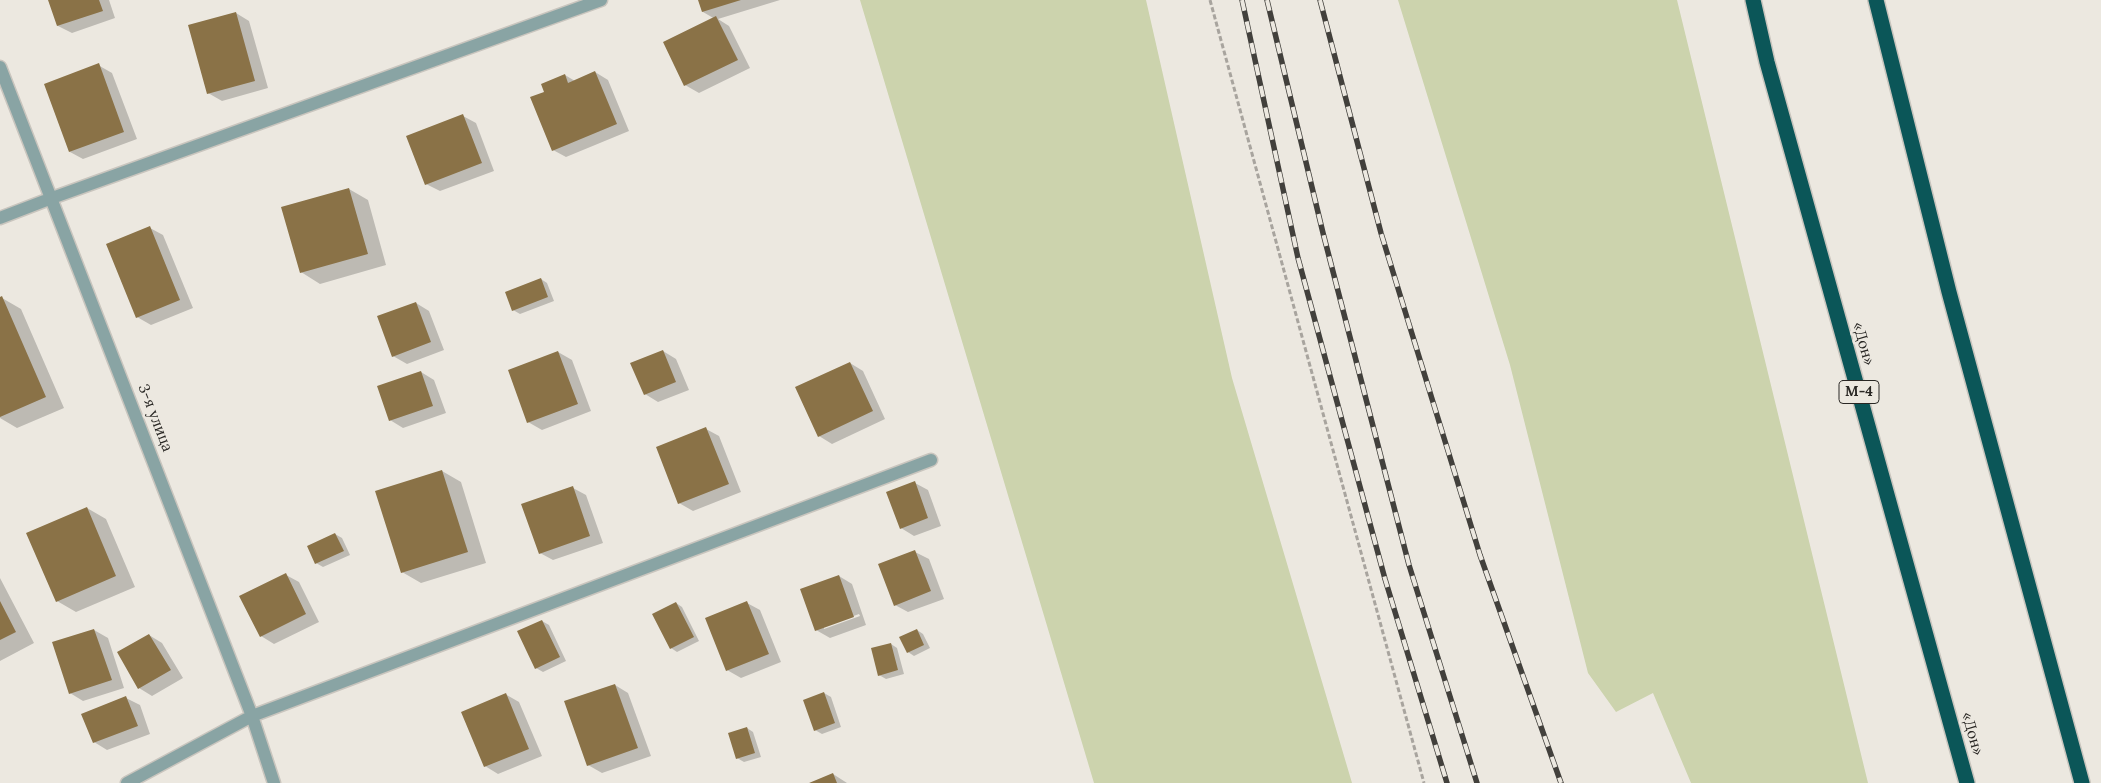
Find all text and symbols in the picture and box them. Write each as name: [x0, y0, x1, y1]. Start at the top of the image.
street label: «Дон»: [1848, 320, 1878, 368]
road number: М-4: [1839, 381, 1879, 404]
street label: 3-я улица: [134, 382, 176, 454]
street label: «Дон»: [1957, 710, 1987, 758]

